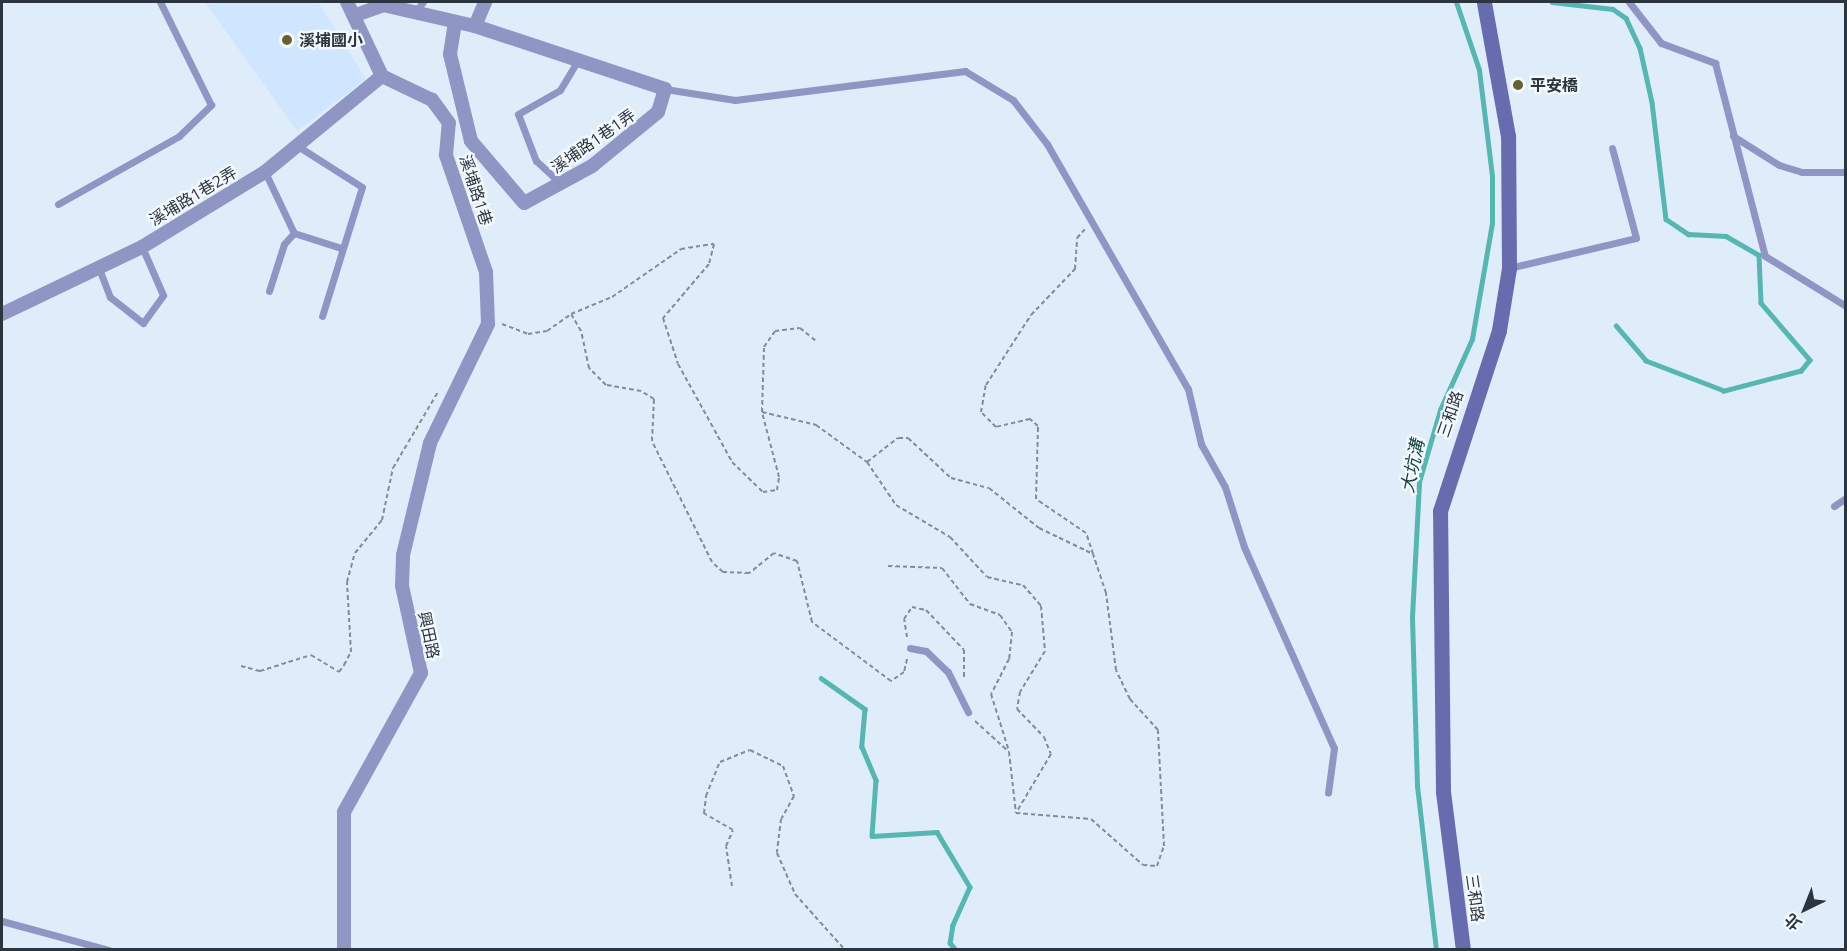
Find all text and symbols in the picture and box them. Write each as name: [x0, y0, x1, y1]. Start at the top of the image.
place label: 溪埔國小: [299, 30, 363, 50]
marker: 溪埔國小: [280, 33, 294, 47]
place label: 平安橋: [1530, 75, 1578, 95]
marker: 平安橋: [1511, 78, 1525, 92]
street label: 溪埔路1巷1弄: [547, 105, 639, 177]
street label: 溪埔路1巷: [456, 152, 496, 228]
street label: 溪埔路1巷2弄: [146, 162, 240, 230]
street label: 三和路: [1433, 388, 1467, 440]
water label: 大坑溝: [1396, 437, 1428, 495]
street label: 興田路: [415, 610, 443, 660]
street label: 三和路: [1462, 873, 1488, 923]
north arrow: [1775, 879, 1835, 939]
text: 北: [1779, 909, 1806, 936]

